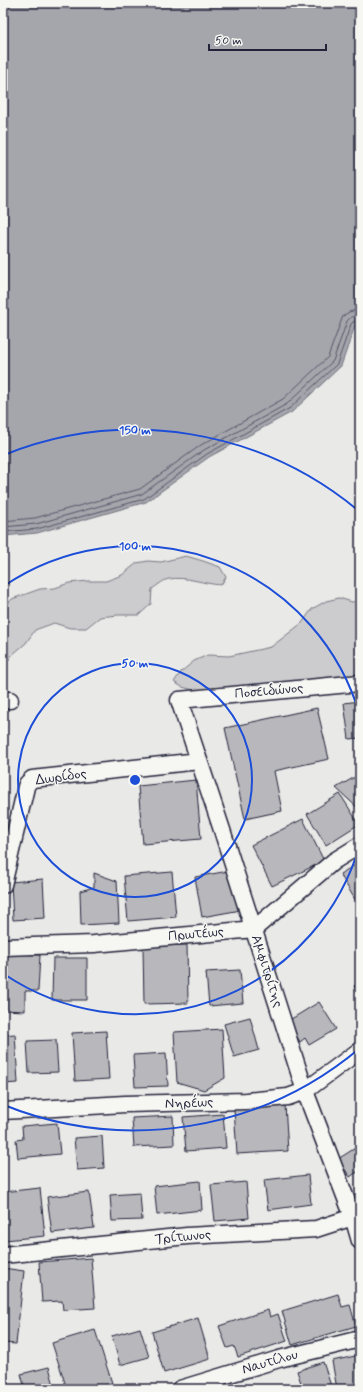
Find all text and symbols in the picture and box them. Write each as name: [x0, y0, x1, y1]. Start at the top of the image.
scale bar: [209, 26, 326, 52]
text: 50 m: [215, 33, 242, 49]
text: 150 m: [119, 423, 151, 439]
text: 100 m: [119, 539, 152, 555]
text: 50 m: [122, 656, 149, 672]
street label: Ποσειδώνος: [234, 679, 304, 703]
street label: Δωρίδος: [34, 764, 88, 790]
centre of rings: [128, 773, 142, 787]
street label: Πρωτέως: [167, 922, 225, 945]
street label: Αμφιτρίτης: [247, 932, 287, 1010]
street label: Νηρέως: [165, 1092, 213, 1113]
street label: Τρίτωνος: [154, 1226, 212, 1248]
street label: Ναυτίλου: [240, 1345, 300, 1379]

